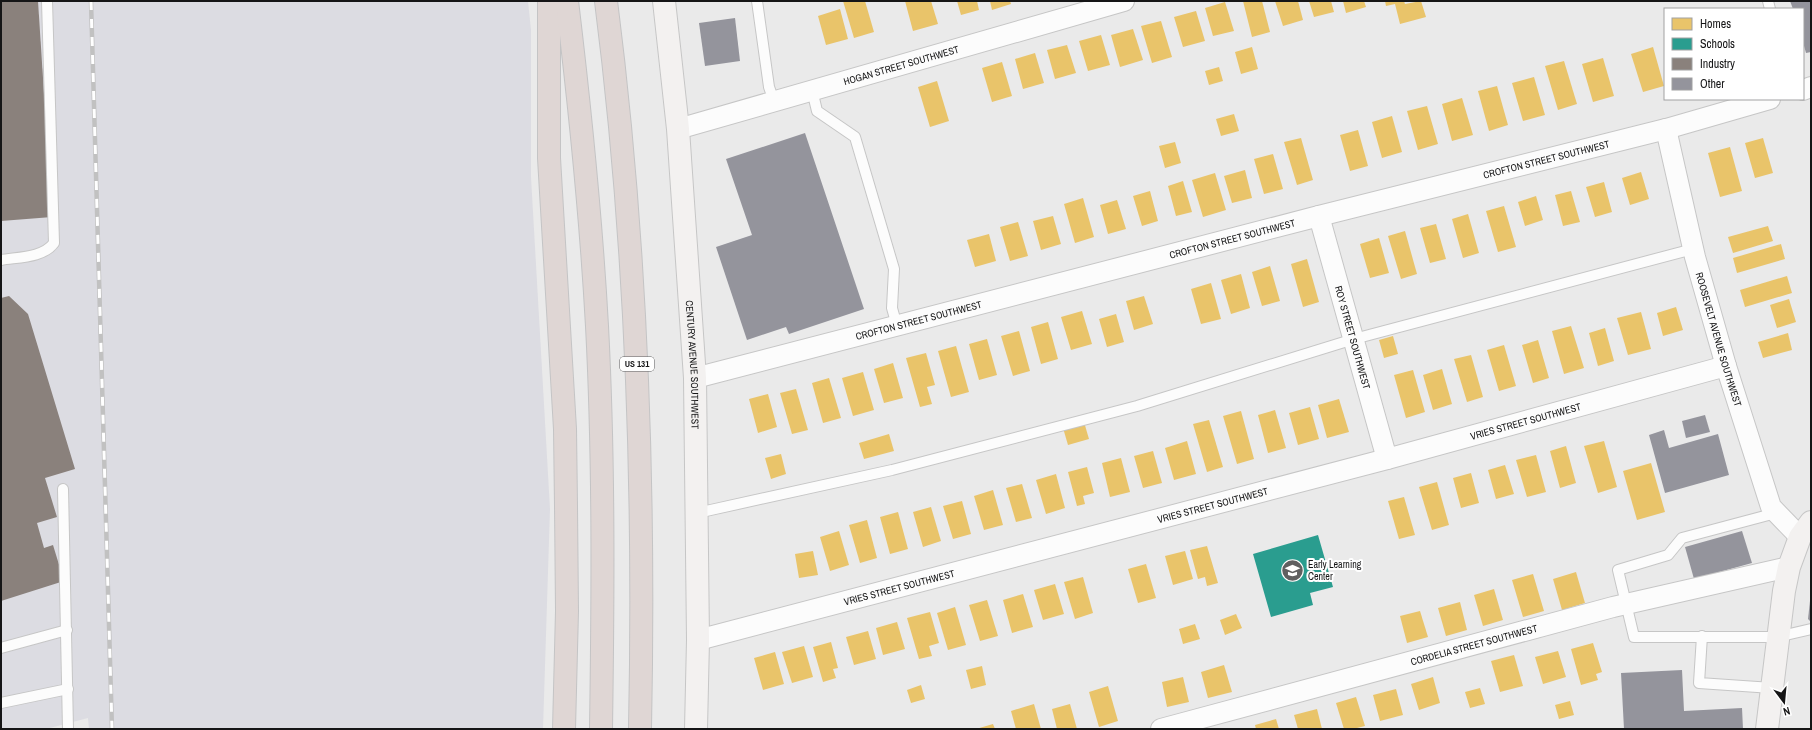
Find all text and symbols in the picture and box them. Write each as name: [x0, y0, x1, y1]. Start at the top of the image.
legend: [1664, 8, 1804, 100]
text: Homes: [1700, 16, 1731, 32]
text: Schools: [1700, 36, 1735, 52]
street label: HOGAN STREET SOUTHWEST: [842, 43, 960, 88]
text: Industry: [1700, 56, 1735, 72]
text: Other: [1700, 76, 1725, 92]
street label: CROFTON STREET SOUTHWEST: [1482, 137, 1611, 182]
street label: CROFTON STREET SOUTHWEST: [1168, 216, 1297, 262]
street label: ROOSEVELT AVENUE SOUTHWEST: [1693, 271, 1745, 408]
street label: ROY STREET SOUTHWEST: [1332, 284, 1373, 391]
street label: CROFTON STREET SOUTHWEST: [854, 298, 983, 343]
street label: CENTURY AVENUE SOUTHWEST: [683, 300, 702, 429]
road number: US 131: [620, 357, 654, 371]
street label: VRIES STREET SOUTHWEST: [1469, 400, 1582, 443]
street label: VRIES STREET SOUTHWEST: [1156, 485, 1269, 526]
school or university icon: Early Learning Center: [1280, 557, 1306, 583]
place label: Early Learning Center: [1308, 558, 1362, 583]
street label: VRIES STREET SOUTHWEST: [843, 567, 956, 608]
street label: CORDELIA STREET SOUTHWEST: [1409, 622, 1539, 668]
north arrow: [1764, 682, 1804, 722]
text: N: [1782, 704, 1792, 719]

